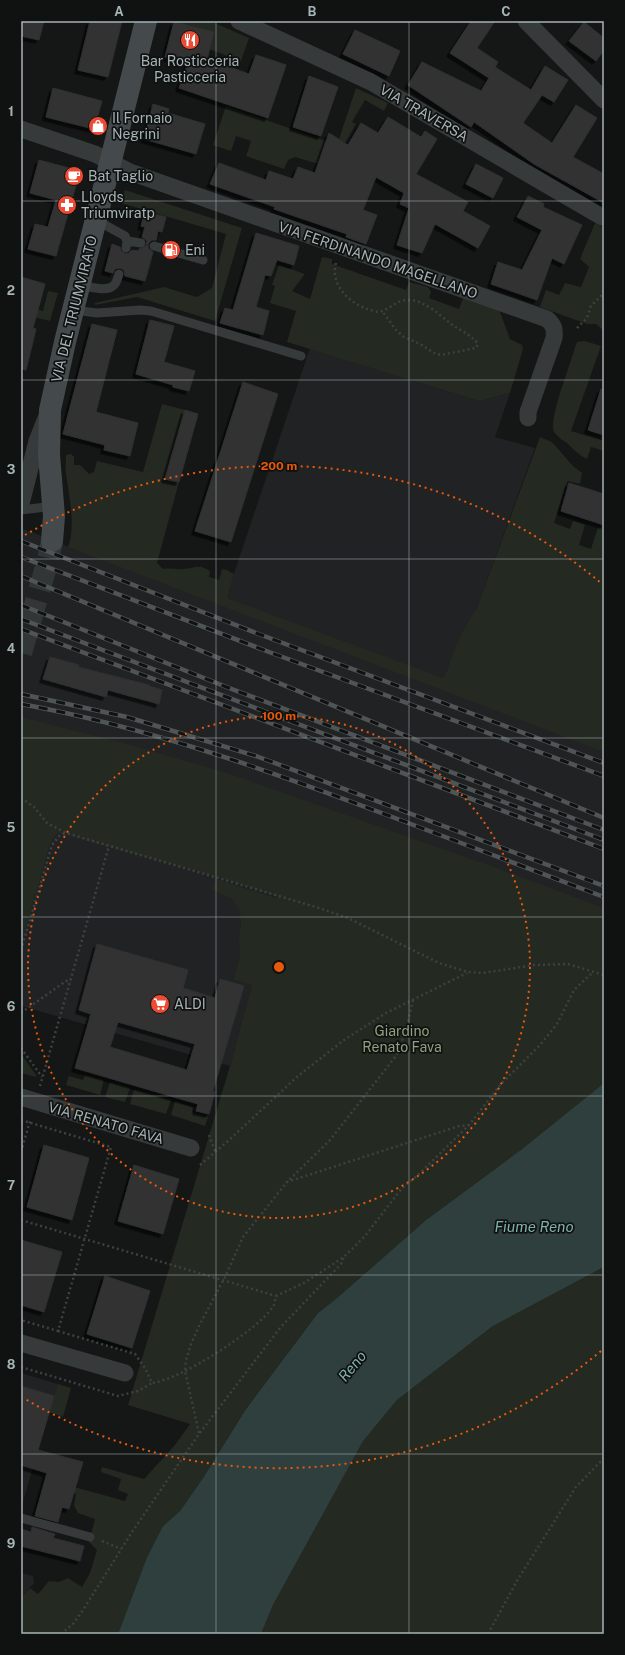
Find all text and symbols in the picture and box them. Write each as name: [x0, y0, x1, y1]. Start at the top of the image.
text: A: [114, 4, 124, 19]
text: B: [308, 4, 317, 19]
text: C: [501, 4, 511, 19]
restaurant icon: Bar Rosticceria Pasticceria: [179, 29, 201, 51]
place label: Bar Rosticceria Pasticceria: [141, 53, 239, 85]
street label: VIA TRAVERSA: [377, 81, 471, 145]
text: 1: [8, 104, 14, 119]
place label: Il Fornaio Negrini: [112, 110, 172, 142]
shop icon: Il Fornaio Negrini: [87, 115, 109, 137]
cafe icon: Bat Taglio: [63, 165, 85, 187]
place label: Bat Taglio: [88, 168, 153, 184]
place label: Lloyds Triumviratp: [81, 189, 155, 221]
pharmacy icon: Lloyds Triumviratp: [56, 194, 78, 216]
street label: VIA FERDINANDO MAGELLANO: [276, 218, 480, 302]
street label: VIA DEL TRIUMVIRATO: [48, 234, 100, 384]
fuel station icon: Eni: [160, 239, 182, 261]
place label: Eni: [185, 242, 205, 258]
text: 2: [7, 283, 15, 298]
text: 200 m: [261, 459, 297, 473]
text: 3: [7, 462, 16, 477]
text: 4: [7, 641, 16, 656]
text: 100 m: [262, 709, 296, 723]
text: 5: [7, 820, 16, 835]
centre of rings: [272, 960, 286, 974]
supermarket icon: ALDI: [149, 993, 171, 1015]
place label: ALDI: [174, 996, 206, 1012]
text: 6: [7, 999, 16, 1014]
park label: Giardino Renato Fava: [362, 1023, 442, 1055]
street label: VIA RENATO FAVA: [46, 1099, 166, 1147]
text: 7: [7, 1178, 15, 1193]
water label: Fiume Reno: [494, 1218, 574, 1235]
water label: Reno: [335, 1347, 369, 1385]
text: 8: [7, 1357, 16, 1372]
text: 9: [7, 1536, 15, 1551]

